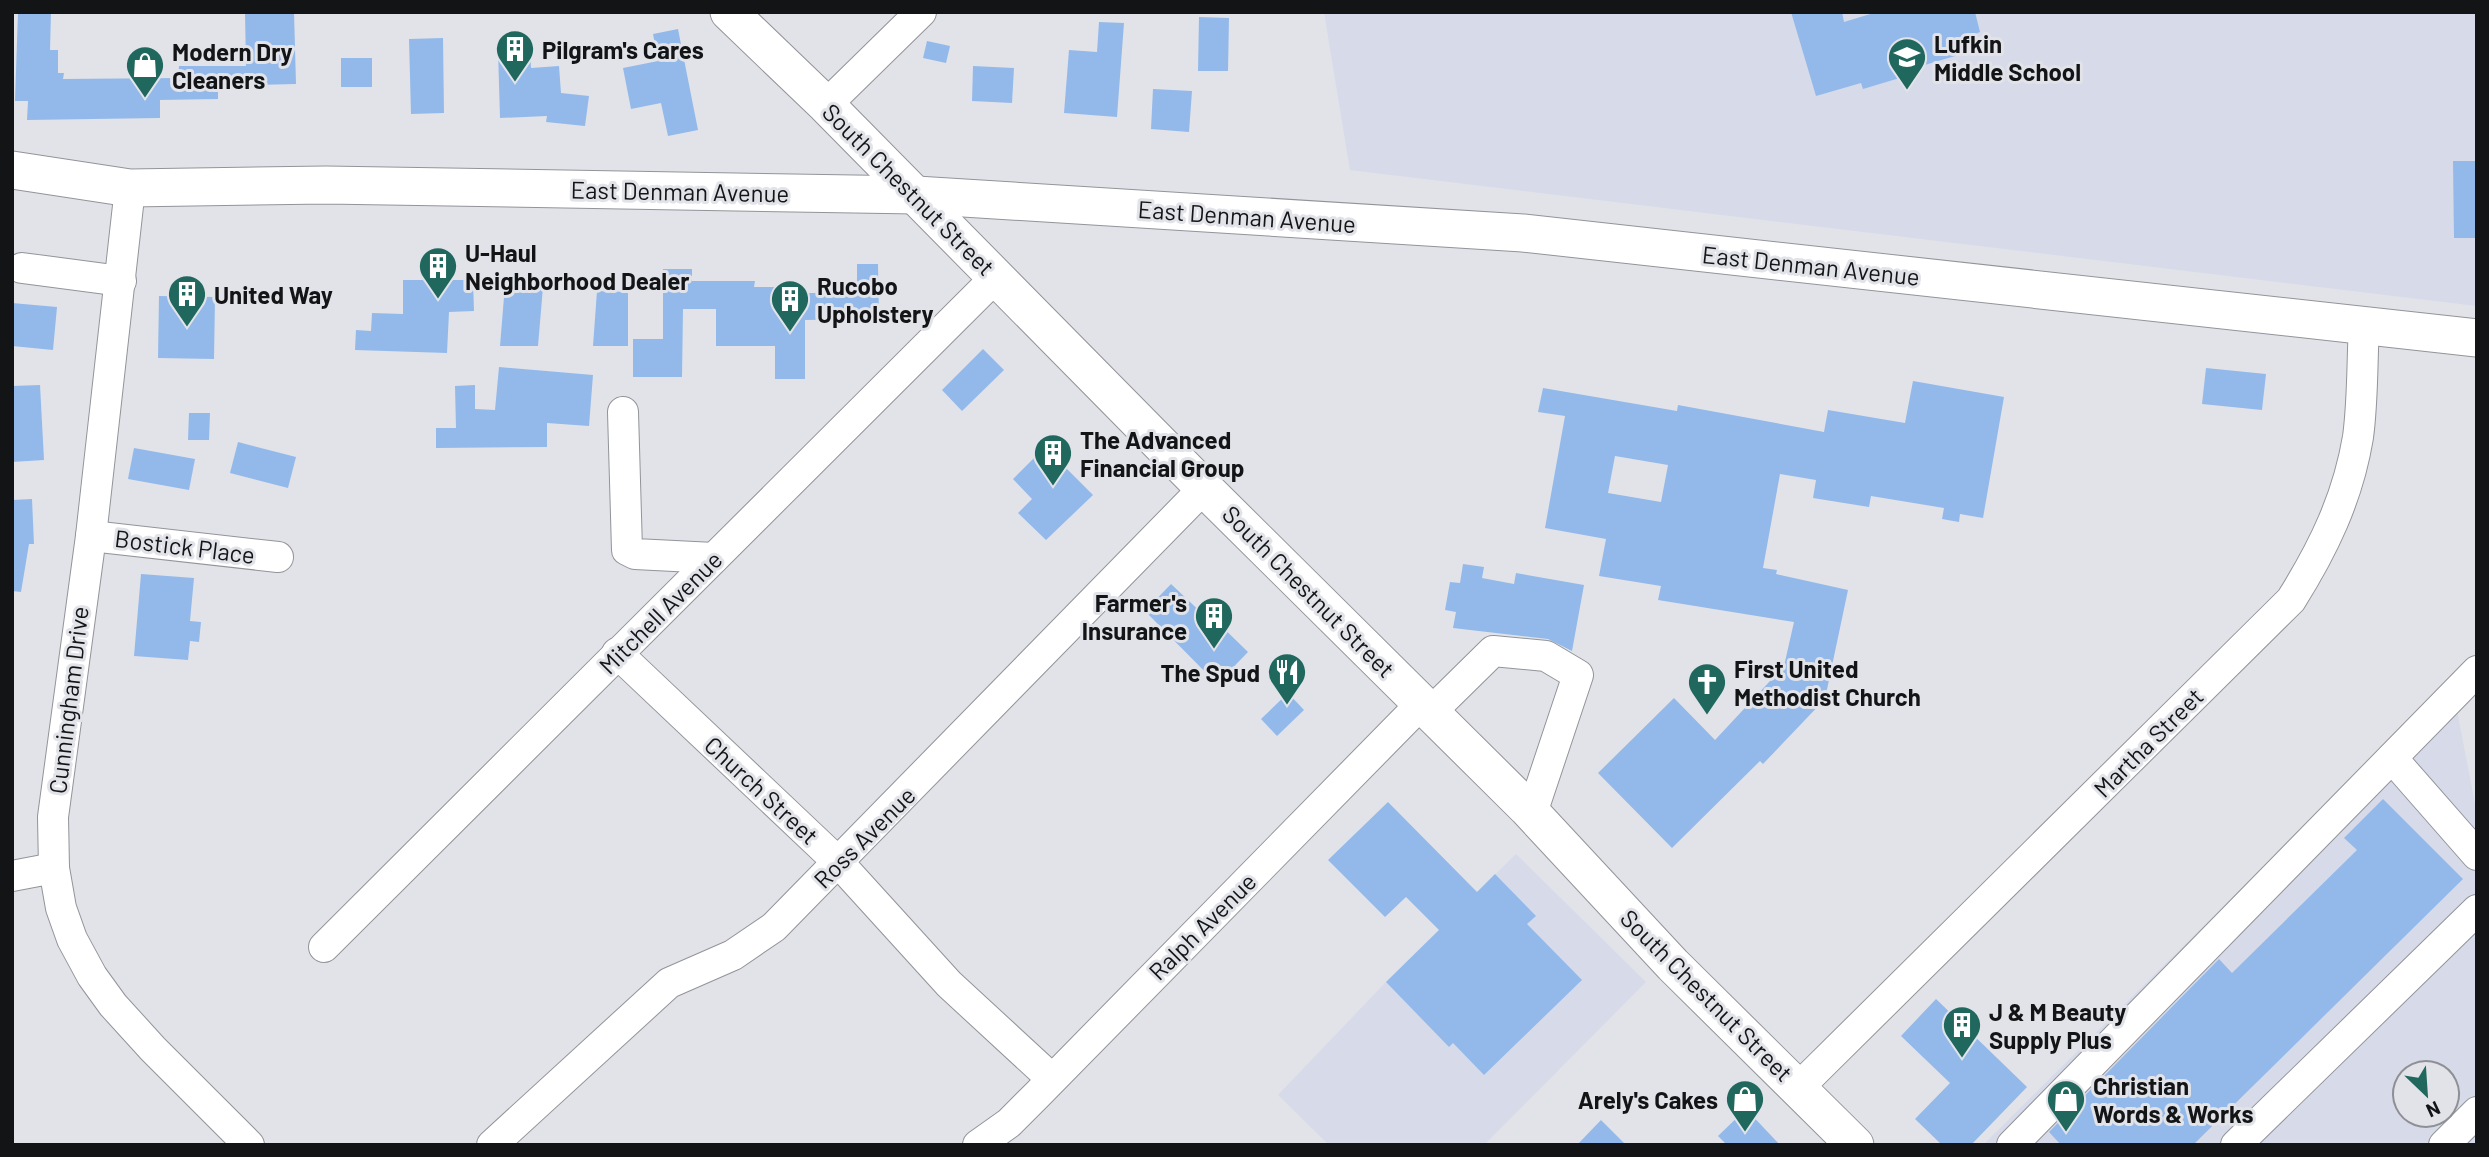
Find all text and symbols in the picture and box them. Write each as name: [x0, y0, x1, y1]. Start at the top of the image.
building icon: Pilgram's Cares: [494, 28, 536, 83]
place label: Lufkin Middle School: [1934, 29, 2081, 86]
place label: Pilgram's Cares: [542, 35, 704, 64]
school or university icon: Lufkin Middle School: [1886, 36, 1928, 91]
place label: Modern Dry Cleaners: [172, 37, 293, 94]
shop icon: Modern Dry Cleaners: [124, 44, 166, 99]
street label: South Chestnut Street: [817, 97, 1001, 281]
street label: East Denman Avenue: [570, 175, 790, 207]
street label: East Denman Avenue: [1137, 194, 1357, 238]
place label: U-Haul Neighborhood Dealer: [465, 238, 690, 295]
street label: East Denman Avenue: [1701, 239, 1921, 291]
building icon: U-Haul Neighborhood Dealer: [417, 245, 459, 300]
place label: Rucobo Upholstery: [817, 271, 934, 328]
building icon: United Way: [166, 273, 208, 328]
building icon: Rucobo Upholstery: [769, 278, 811, 333]
place label: United Way: [214, 280, 333, 309]
place label: The Advanced Financial Group: [1080, 425, 1244, 482]
building icon: The Advanced Financial Group: [1032, 432, 1074, 487]
street label: South Chestnut Street: [1217, 499, 1401, 683]
street label: Bostick Place: [113, 523, 257, 569]
street label: Mitchell Avenue: [593, 545, 727, 679]
place label: Farmer's Insurance: [1082, 588, 1187, 645]
building icon: Farmer's Insurance: [1193, 595, 1235, 650]
street label: Cunningham Drive: [42, 605, 94, 795]
restaurant icon: The Spud: [1266, 651, 1308, 706]
place label: First United Methodist Church: [1734, 654, 1921, 711]
place label: The Spud: [1160, 658, 1260, 687]
church icon: First United Methodist Church: [1686, 661, 1728, 716]
street label: Martha Street: [2087, 681, 2209, 803]
street label: Church Street: [699, 730, 825, 850]
street label: Ross Avenue: [807, 780, 921, 894]
street label: Ralph Avenue: [1142, 866, 1262, 986]
street label: South Chestnut Street: [1615, 903, 1799, 1087]
place label: J & M Beauty Supply Plus: [1989, 997, 2126, 1054]
building icon: J & M Beauty Supply Plus: [1941, 1004, 1983, 1059]
north arrow: [2391, 1059, 2461, 1129]
place label: Christian Words & Works: [2093, 1071, 2254, 1128]
shop icon: Arely's Cakes: [1724, 1078, 1766, 1133]
shop icon: Christian Words & Works: [2045, 1078, 2087, 1133]
place label: Arely's Cakes: [1578, 1085, 1718, 1114]
text: N: [2423, 1097, 2444, 1123]

